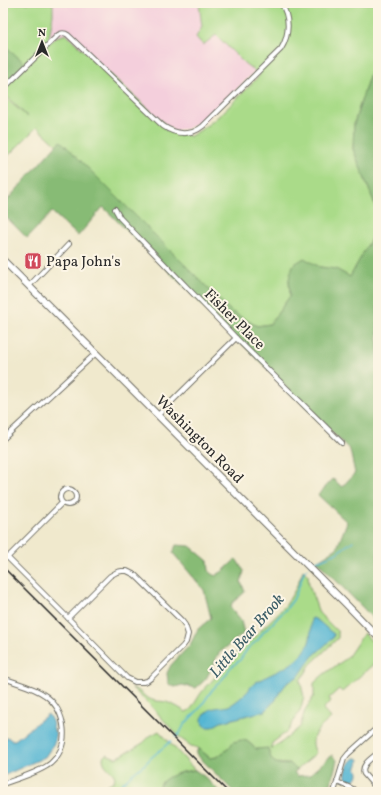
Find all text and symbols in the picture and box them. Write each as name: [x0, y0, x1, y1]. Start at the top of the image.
north arrow: [22, 22, 62, 62]
text: N: [38, 26, 46, 41]
restaurant icon: Papa John's: [23, 251, 43, 271]
place label: Papa John's: [46, 252, 121, 273]
street label: Fisher Place: [199, 285, 269, 355]
street label: Washington Road: [150, 391, 248, 489]
water label: Little Bear Brook: [205, 589, 291, 683]

